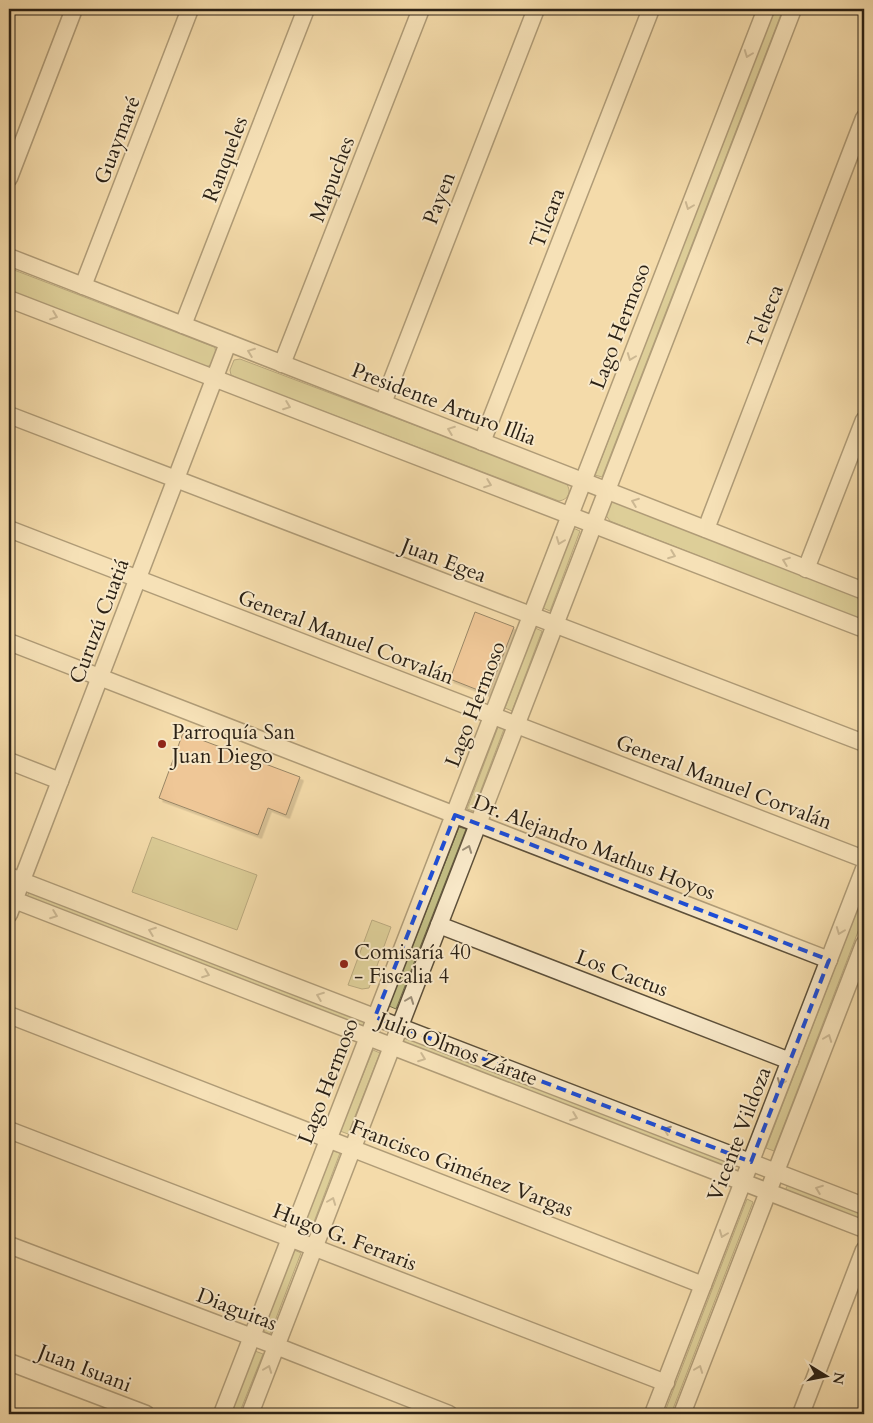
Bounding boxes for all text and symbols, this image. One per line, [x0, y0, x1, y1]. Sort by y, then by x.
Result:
one-way arrow [744, 49, 754, 58]
street label: Guaymaré [87, 92, 148, 188]
street label: Ranqueles [196, 112, 255, 206]
street label: Mapuches [303, 132, 362, 226]
street label: Payen [416, 168, 463, 229]
street label: Tilcara [523, 184, 572, 252]
one-way arrow [685, 201, 696, 210]
street label: Lago Hermoso [583, 259, 658, 393]
street label: Telteca [740, 281, 791, 352]
one-way arrow [49, 310, 58, 320]
one-way arrow [247, 347, 255, 357]
one-way arrow [626, 352, 637, 361]
street label: Presidente Arturo Illia [347, 356, 540, 453]
one-way arrow [283, 400, 291, 410]
one-way arrow [447, 426, 456, 436]
one-way arrow [483, 477, 492, 488]
one-way arrow [631, 498, 640, 508]
street label: Juan Egea [394, 530, 490, 590]
one-way arrow [556, 537, 566, 545]
one-way arrow [667, 549, 676, 559]
street label: Curuzú Cuatiá [62, 555, 137, 688]
one-way arrow [782, 557, 791, 567]
street label: General Manuel Corvalán [234, 583, 458, 692]
street label: Lago Hermoso [438, 637, 513, 771]
place label: Parroquía San Juan Diego [169, 718, 295, 771]
street label: General Manuel Corvalán [612, 728, 836, 837]
marker: Parroquía San Juan Diego [156, 738, 168, 750]
street label: Dr. Alejandro Mathus Hoyos [468, 788, 719, 907]
one-way arrow [462, 845, 473, 854]
one-way arrow [49, 909, 58, 920]
one-way arrow [836, 926, 847, 935]
one-way arrow [148, 927, 157, 937]
place label: Comisaría 40 - Fiscalia 4 [354, 938, 471, 991]
street label: Los Cactus [572, 943, 672, 1004]
marker: Comisaría 40 - Fiscalia 4 [338, 958, 350, 970]
one-way arrow [201, 968, 210, 978]
one-way arrow [316, 992, 325, 1002]
one-way arrow [404, 996, 414, 1005]
street label: Julio Olmos Zárate [371, 1005, 542, 1093]
street label: Lago Hermoso [291, 1014, 366, 1148]
one-way arrow [822, 1034, 832, 1043]
one-way arrow [418, 1052, 426, 1062]
street label: Vicente Vildoza [701, 1063, 778, 1206]
one-way arrow [777, 1077, 788, 1086]
one-way arrow [569, 1111, 578, 1121]
street label: Francisco Giménez Vargas [346, 1113, 577, 1224]
one-way arrow [663, 1126, 672, 1136]
one-way arrow [815, 1184, 824, 1195]
street label: Hugo G. Ferraris [269, 1197, 421, 1278]
one-way arrow [326, 1197, 337, 1206]
one-way arrow [719, 1229, 729, 1238]
street label: Diaguitas [192, 1281, 281, 1338]
street label: Juan Isuani [31, 1336, 136, 1400]
north arrow [800, 1350, 850, 1400]
one-way arrow [261, 1365, 272, 1374]
one-way arrow [693, 1365, 703, 1374]
text: N [828, 1371, 849, 1386]

